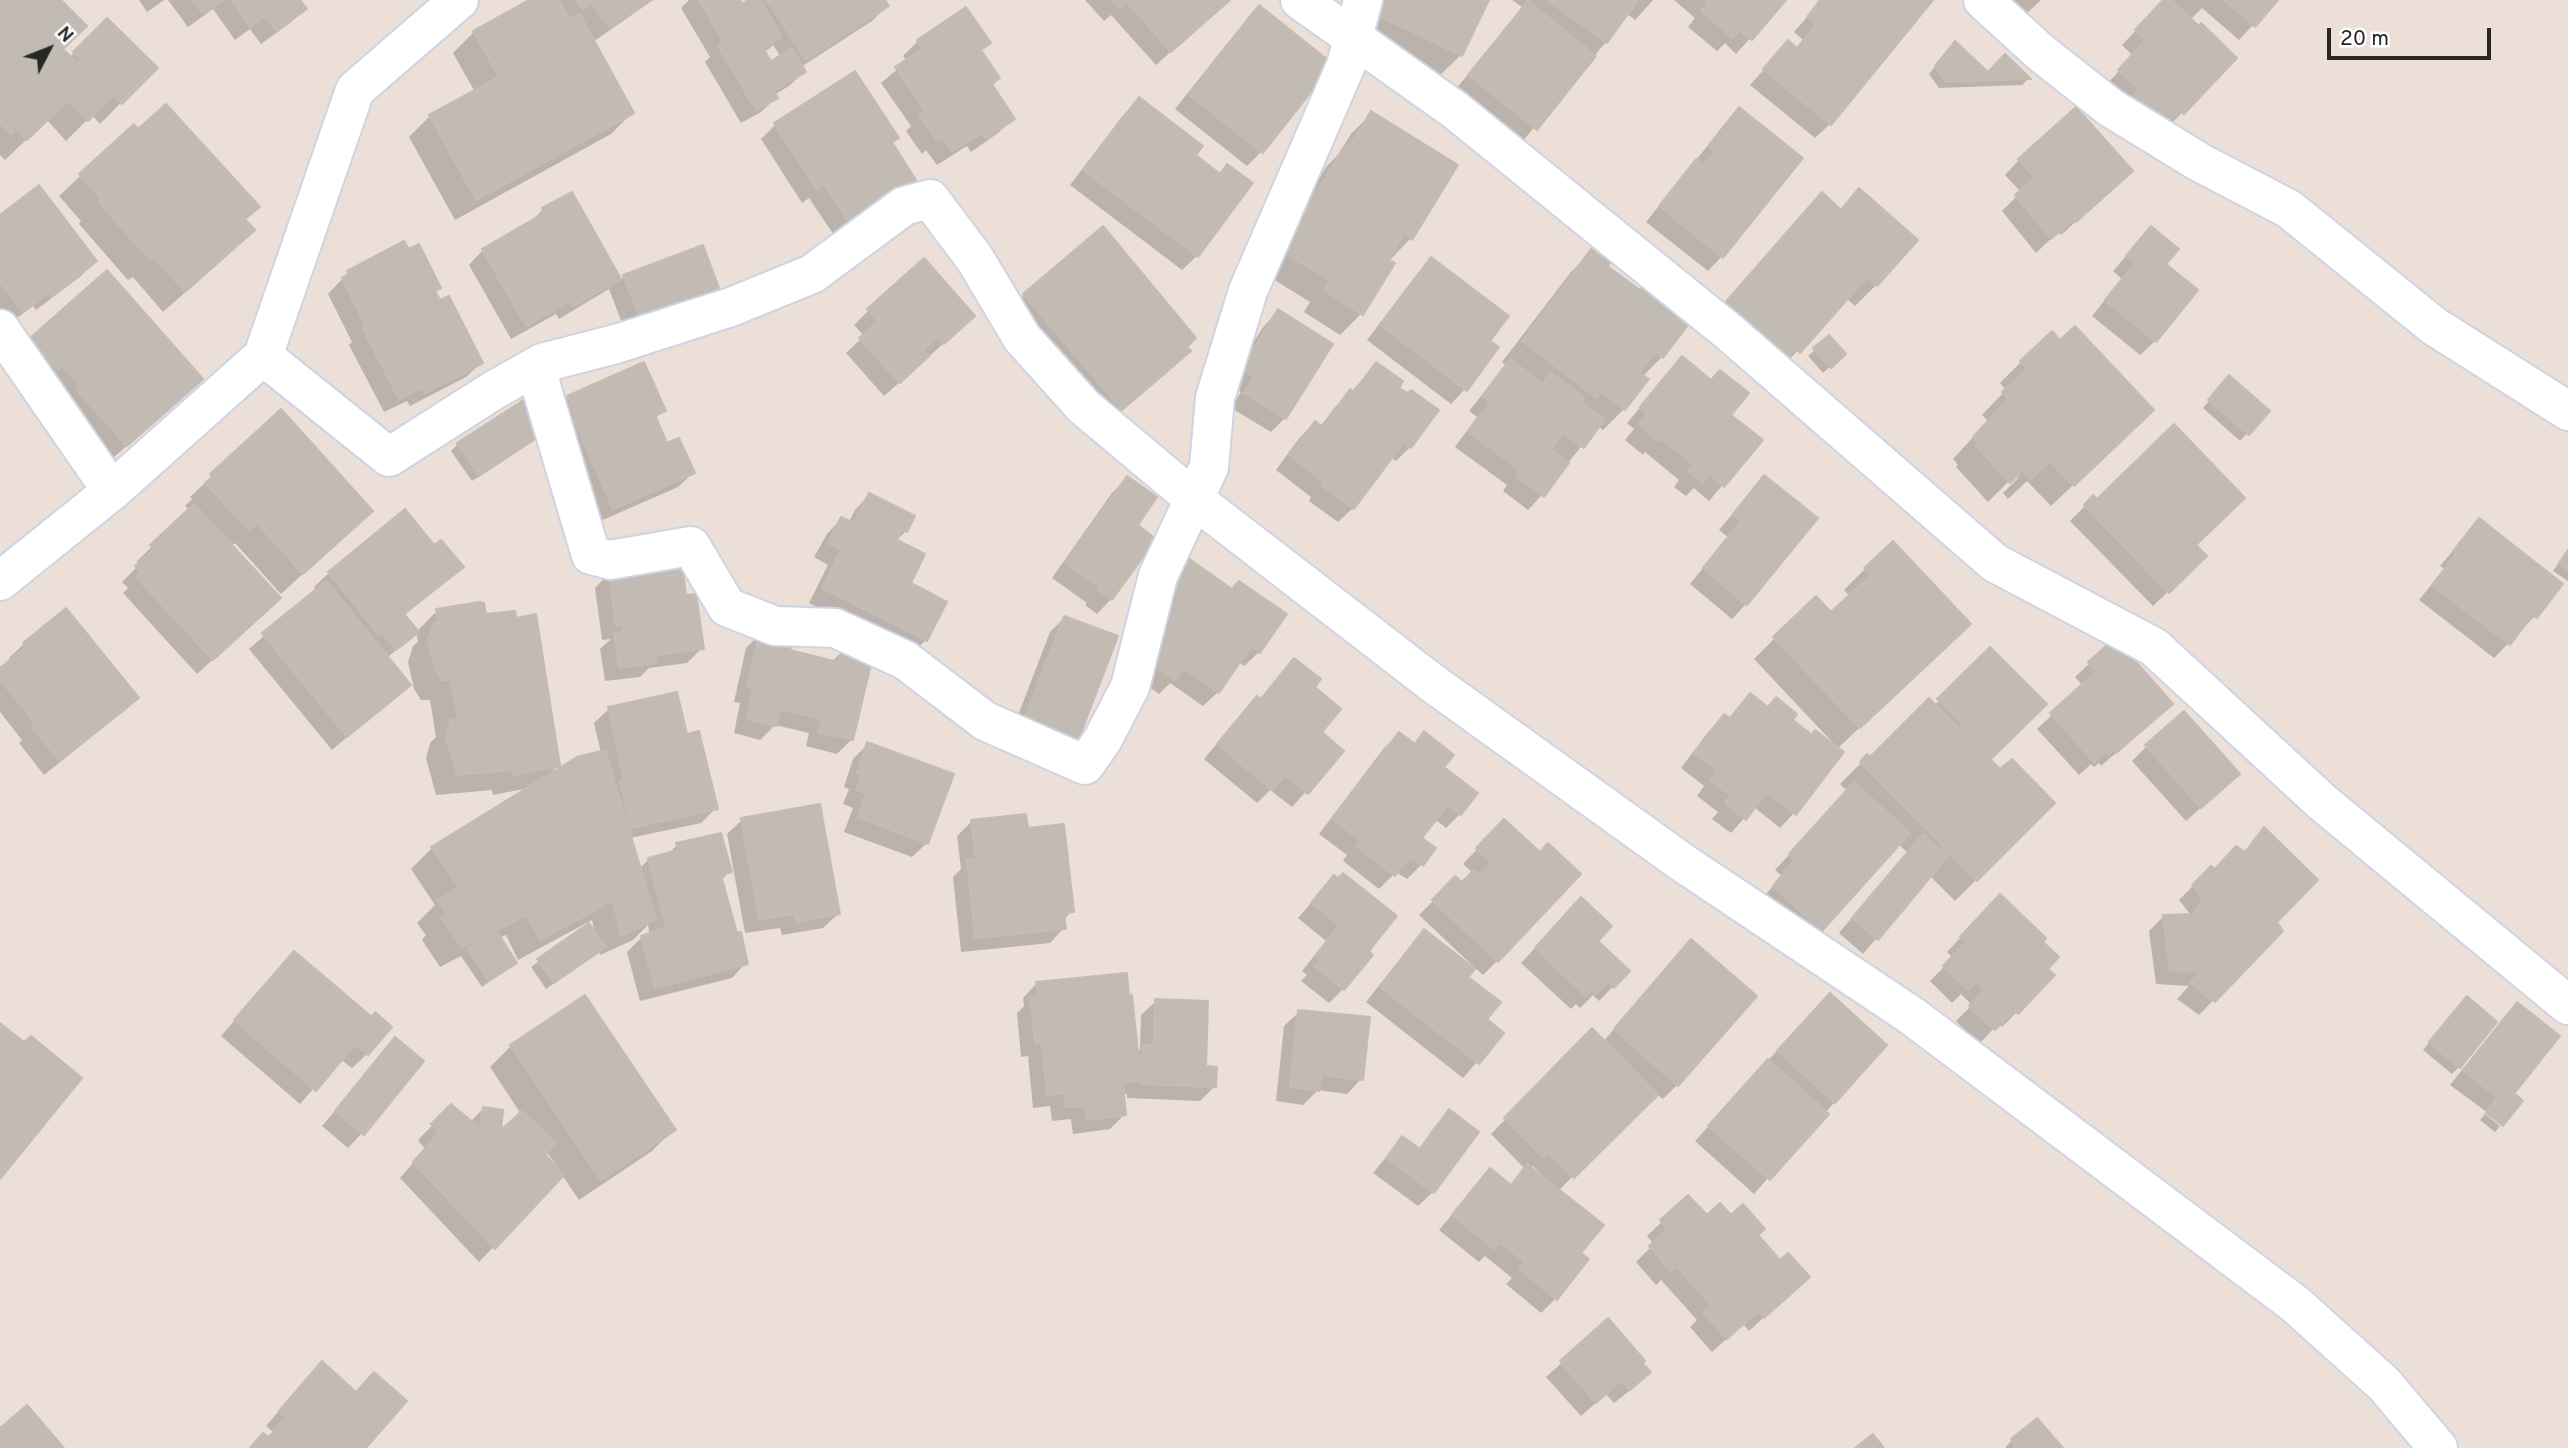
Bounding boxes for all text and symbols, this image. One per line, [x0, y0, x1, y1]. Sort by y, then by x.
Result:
north arrow [14, 14, 84, 84]
scale bar [2330, 14, 2494, 58]
text: N [51, 22, 78, 48]
text: 20 m [2340, 26, 2389, 53]

